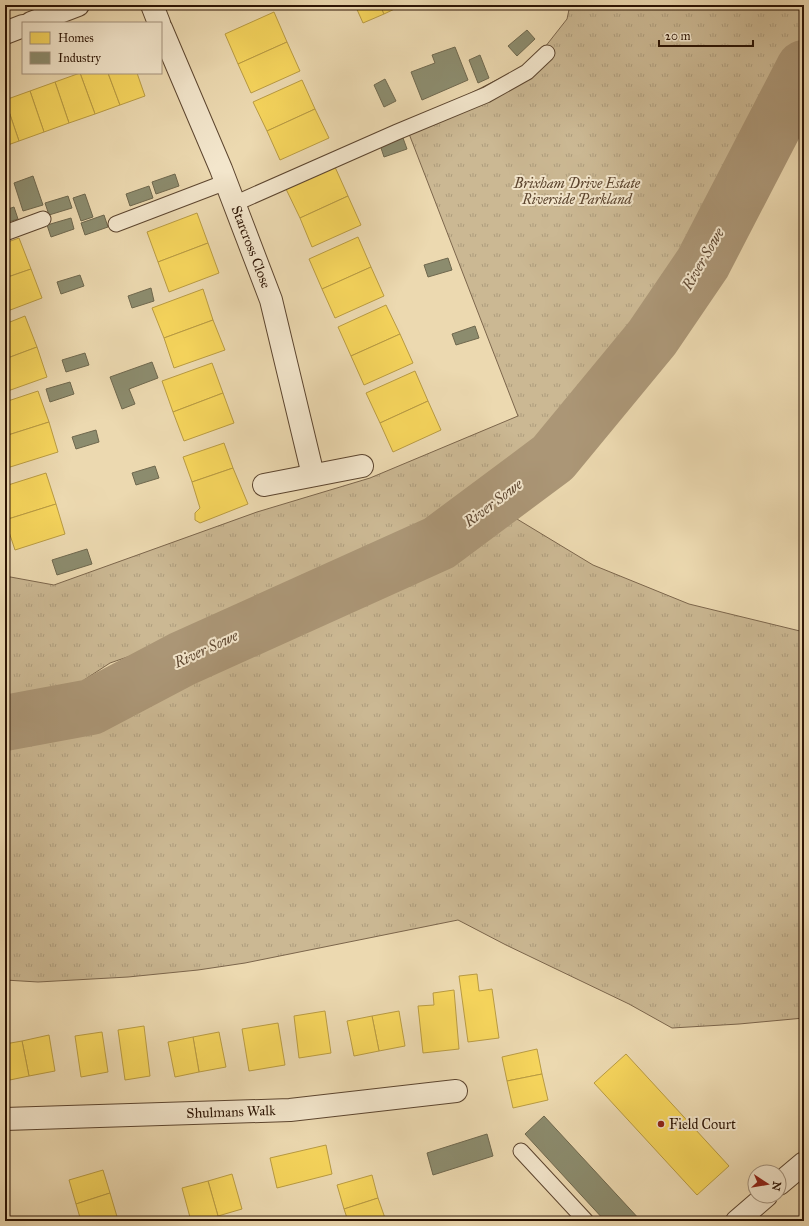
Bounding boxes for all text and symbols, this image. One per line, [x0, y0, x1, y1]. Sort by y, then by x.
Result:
legend [22, 22, 162, 74]
scale bar [659, 22, 753, 48]
text: 20 m [665, 29, 691, 43]
text: Homes [58, 31, 94, 45]
text: Industry [58, 51, 101, 65]
park label: Brixham Drive Estate Riverside Parkland [513, 175, 641, 208]
street label: Starcross Close [227, 203, 275, 291]
water label: River Sowe [678, 224, 728, 294]
water label: River Sowe [459, 475, 526, 531]
water label: River Sowe [170, 626, 241, 672]
street label: Shulmans Walk [186, 1102, 276, 1122]
place label: Field Court [669, 1116, 736, 1133]
marker: Field Court [656, 1119, 666, 1129]
north arrow [747, 1164, 787, 1204]
text: N [769, 1180, 784, 1193]

